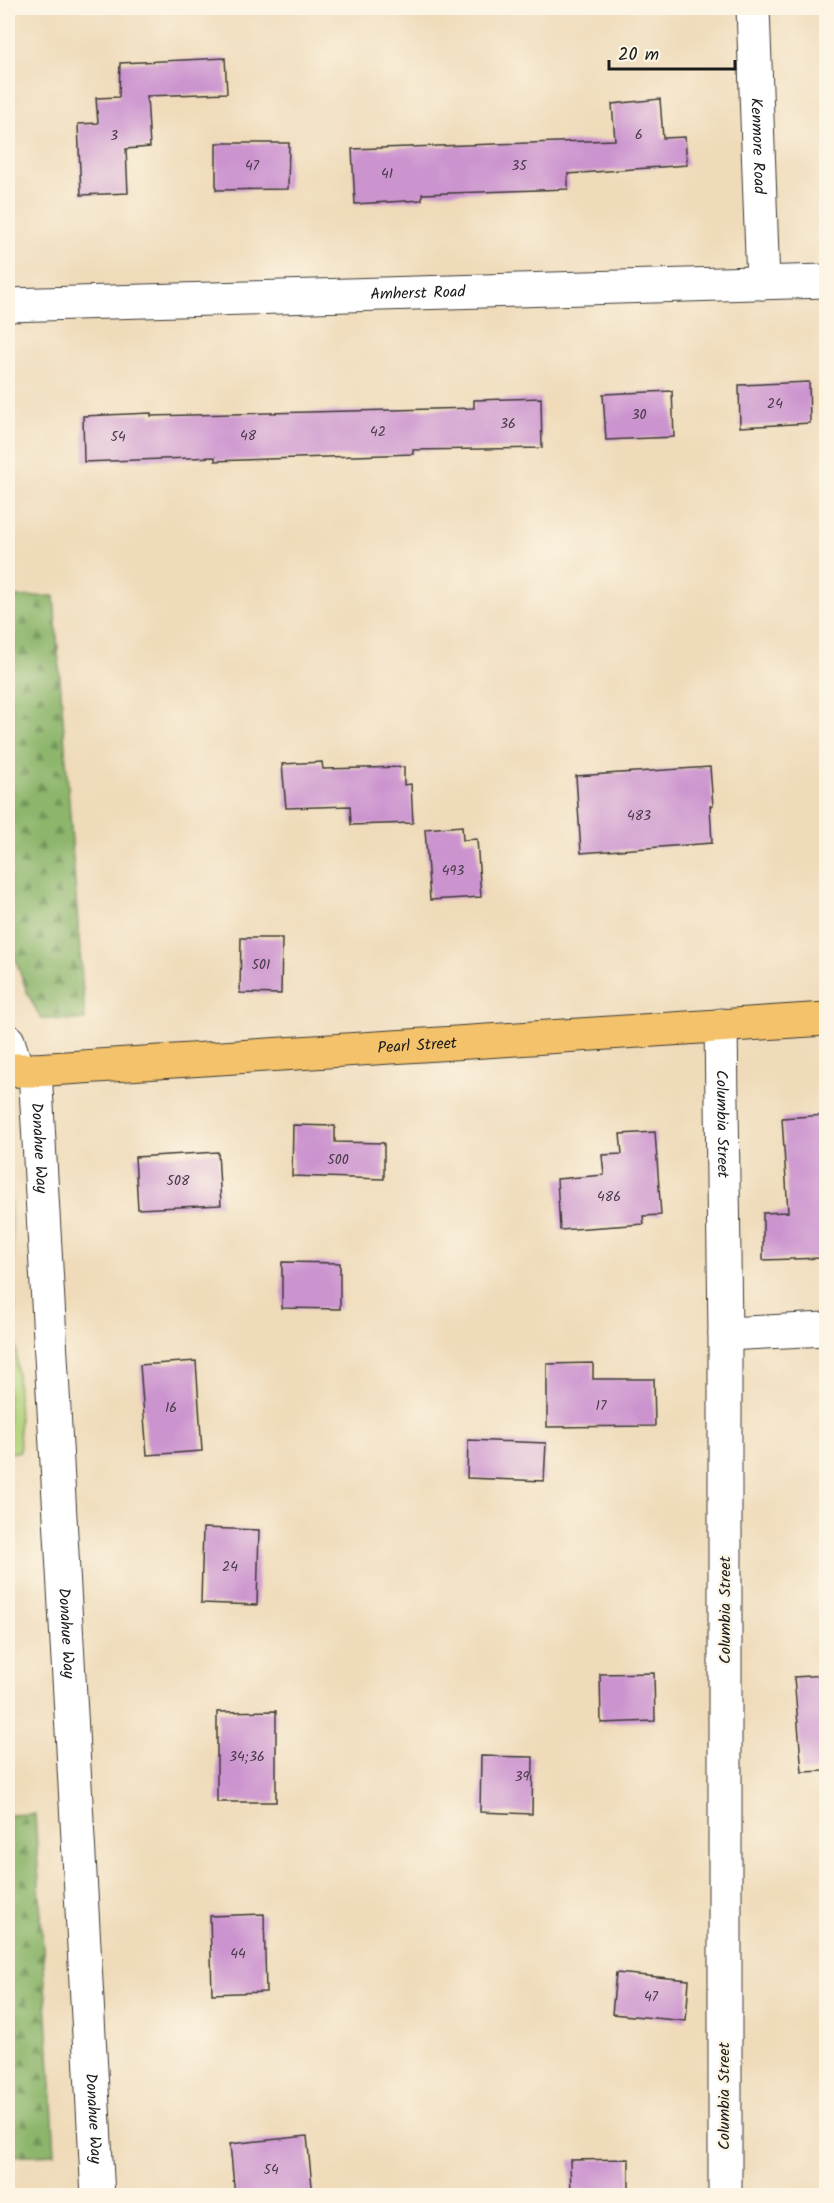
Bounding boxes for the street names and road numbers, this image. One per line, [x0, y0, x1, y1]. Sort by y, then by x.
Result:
street label: Kenmore Road [744, 97, 772, 195]
street label: Amherst Road [370, 279, 467, 307]
street label: Pearl Street [377, 1030, 459, 1060]
street label: Columbia Street [709, 1070, 735, 1179]
street label: Donahue Way [24, 1102, 54, 1195]
street label: Columbia Street [713, 1555, 738, 1664]
street label: Donahue Way [51, 1587, 82, 1680]
street label: Columbia Street [712, 2041, 737, 2150]
street label: Donahue Way [79, 2072, 109, 2165]

